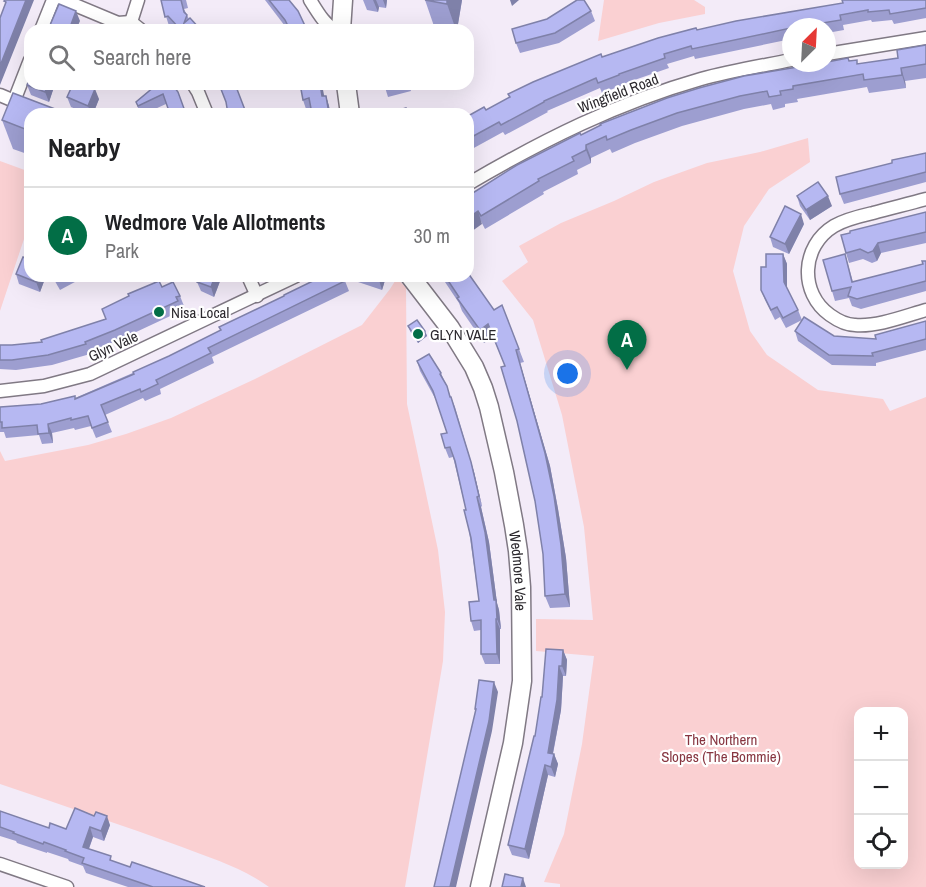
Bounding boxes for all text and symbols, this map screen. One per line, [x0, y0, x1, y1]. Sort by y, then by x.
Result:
north arrow [782, 18, 836, 72]
search box [24, 24, 474, 90]
icon: search [45, 41, 78, 74]
text: Search here [93, 42, 191, 72]
street label: Wingfield Road [575, 68, 661, 118]
text: Nearby [48, 130, 120, 165]
text: Wedmore Vale Allotments [105, 207, 326, 237]
text: A [62, 222, 73, 249]
text: 30 m [414, 222, 450, 249]
text: Park [105, 237, 139, 264]
place label: Nisa Local [171, 302, 229, 323]
marker: Nisa Local [152, 305, 166, 319]
pin: A [608, 320, 646, 370]
place label: GLYN VALE [430, 324, 497, 345]
street label: Glyn Vale [85, 325, 141, 367]
marker: GLYN VALE [411, 327, 425, 341]
your location [553, 359, 582, 388]
street label: Wedmore Vale [505, 529, 532, 611]
map controls [854, 707, 908, 869]
button: + [854, 707, 908, 761]
park label: The Northern Slopes (The Bommie) [661, 729, 781, 767]
button: − [854, 761, 908, 815]
button: locate [854, 815, 908, 869]

